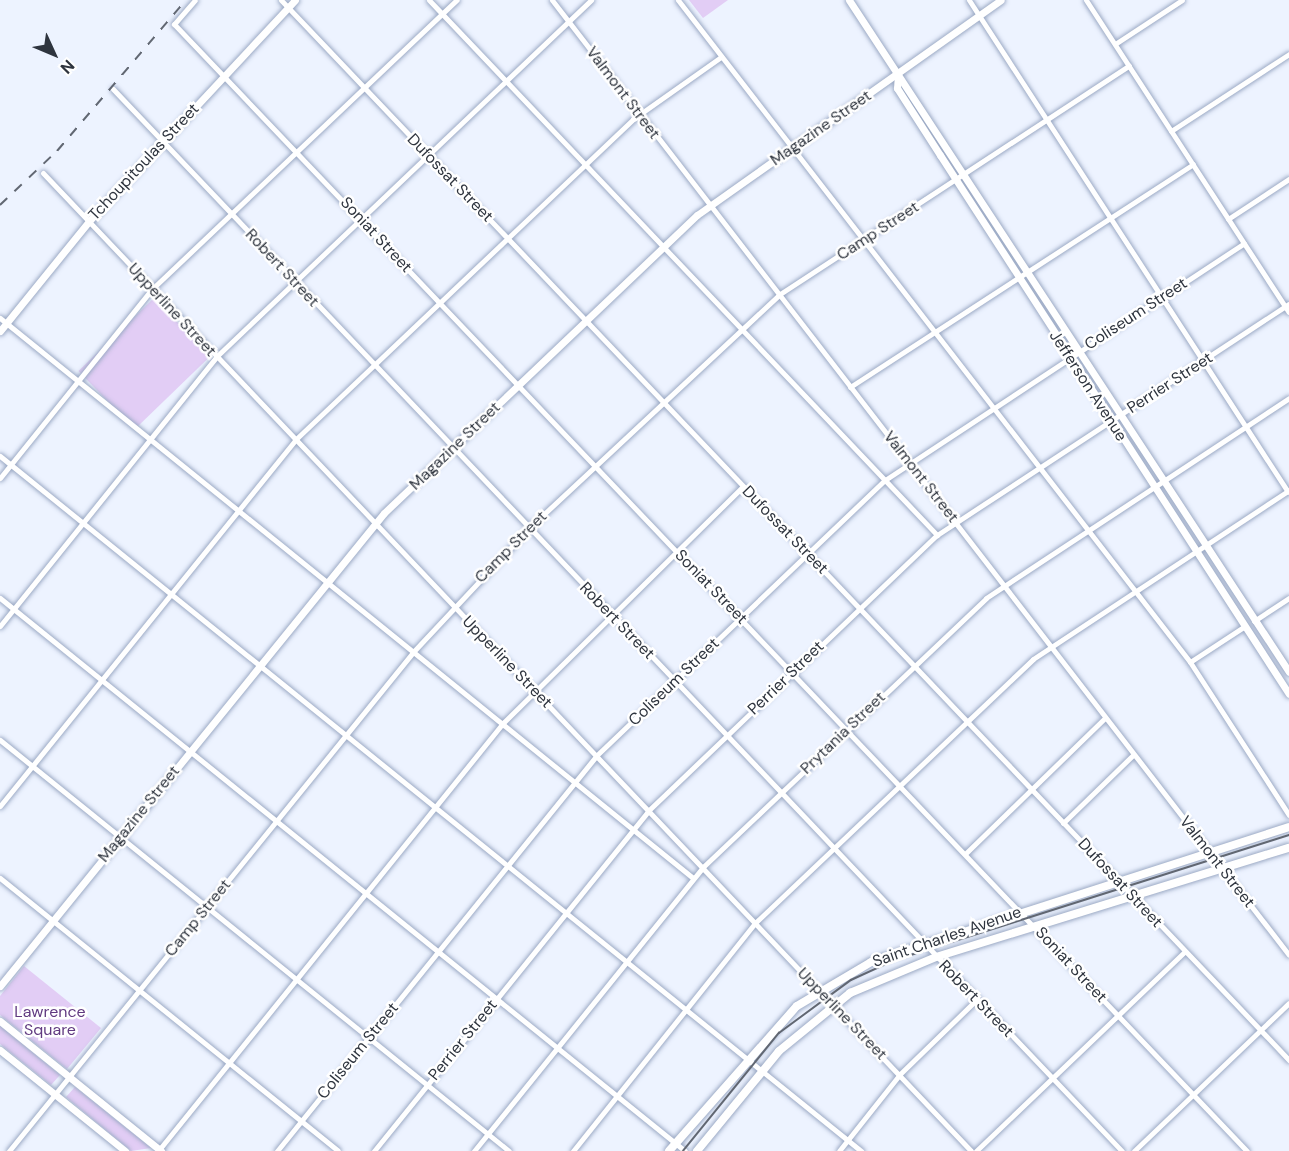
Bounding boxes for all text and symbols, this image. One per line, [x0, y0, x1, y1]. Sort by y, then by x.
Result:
north arrow [24, 24, 84, 84]
street label: Valmont Street [582, 43, 664, 143]
text: N [56, 55, 79, 78]
street label: Magazine Street [767, 86, 875, 170]
street label: Tchoupitoulas Street [85, 100, 203, 224]
street label: Dufossat Street [403, 130, 497, 226]
street label: Soniat Street [336, 193, 416, 277]
street label: Camp Street [833, 197, 923, 265]
street label: Robert Street [241, 225, 323, 311]
street label: Upperline Street [124, 259, 220, 361]
street label: Coliseum Street [1081, 274, 1191, 354]
street label: Jefferson Avenue [1045, 327, 1131, 445]
street label: Perrier Street [1124, 348, 1216, 418]
street label: Magazine Street [406, 398, 504, 494]
street label: Valmont Street [879, 427, 963, 527]
street label: Dufossat Street [738, 482, 832, 578]
street label: Camp Street [471, 507, 551, 587]
street label: Soniat Street [671, 546, 751, 628]
street label: Robert Street [576, 579, 658, 663]
street label: Upperline Street [458, 612, 556, 712]
street label: Coliseum Street [625, 634, 723, 730]
street label: Perrier Street [744, 637, 828, 719]
street label: Prytania Street [797, 688, 889, 778]
street label: Magazine Street [94, 762, 184, 866]
street label: Valmont Street [1175, 812, 1259, 912]
street label: Dufossat Street [1074, 834, 1166, 932]
street label: Camp Street [161, 875, 235, 961]
street label: Saint Charles Avenue [870, 903, 1024, 971]
street label: Soniat Street [1031, 923, 1111, 1007]
street label: Robert Street [935, 957, 1017, 1041]
street label: Upperline Street [793, 964, 891, 1064]
street label: Perrier Street [425, 996, 501, 1084]
street label: Coliseum Street [313, 999, 403, 1103]
park label: Lawrence Square [14, 1002, 86, 1040]

